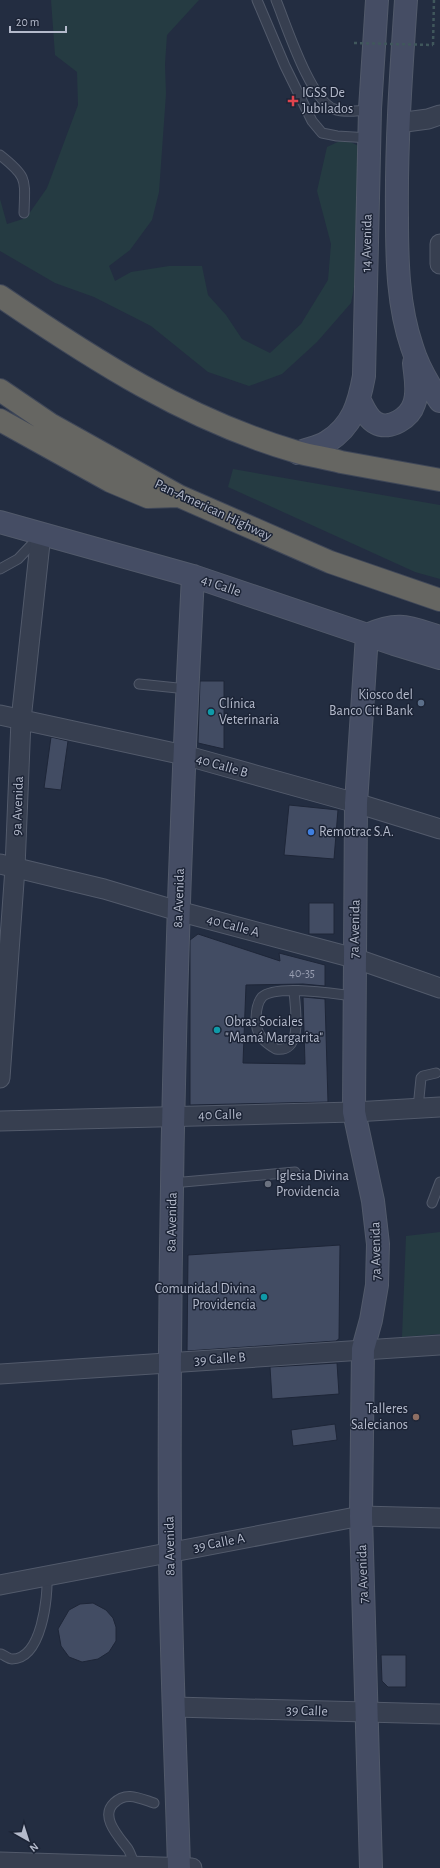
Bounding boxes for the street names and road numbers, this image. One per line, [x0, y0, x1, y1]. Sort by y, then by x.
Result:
street label: 14 Avenida [359, 213, 375, 272]
street label: Pan-American Highway [153, 477, 274, 543]
street label: 41 Calle [199, 573, 243, 599]
street label: 40 Calle B [194, 752, 250, 780]
street label: 9a Avenida [10, 775, 26, 836]
street label: 8a Avenida [171, 867, 187, 928]
street label: 7a Avenida [347, 899, 363, 959]
street label: 40 Calle A [205, 912, 261, 940]
street label: 40 Calle [198, 1108, 242, 1122]
street label: 8a Avenida [164, 1191, 180, 1252]
street label: 7a Avenida [368, 1221, 384, 1281]
street label: 39 Calle B [194, 1350, 246, 1368]
street label: 8a Avenida [162, 1515, 178, 1576]
street label: 39 Calle A [192, 1531, 246, 1555]
street label: 7a Avenida [355, 1544, 371, 1604]
street label: 39 Calle [286, 1703, 328, 1719]

